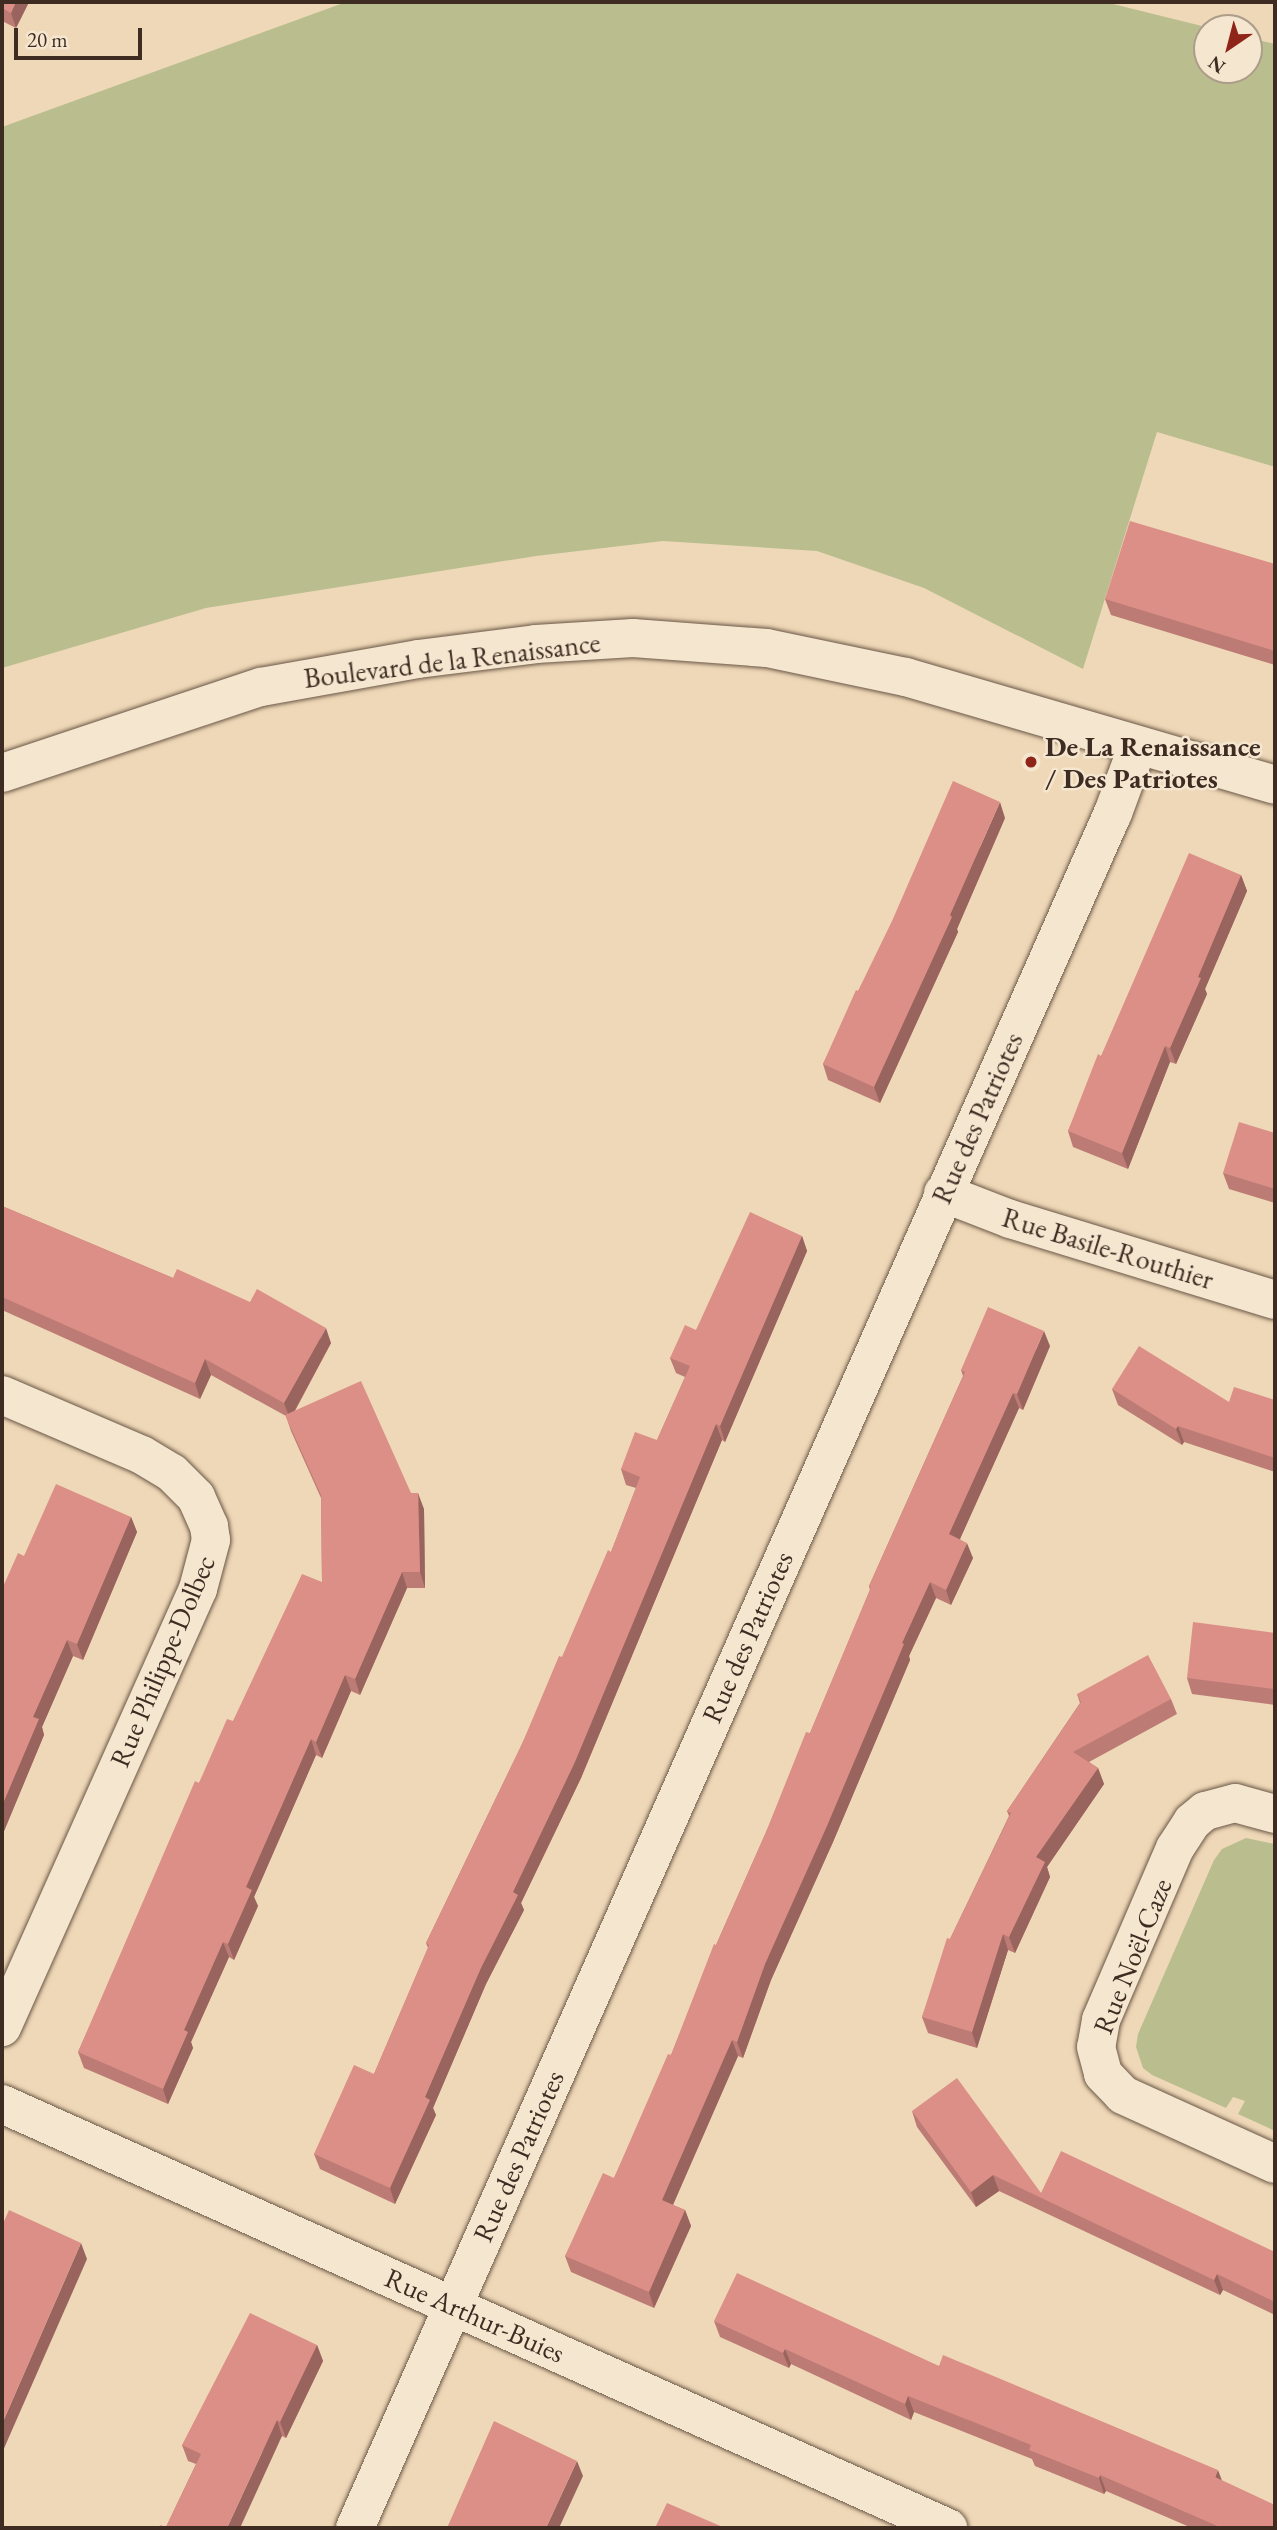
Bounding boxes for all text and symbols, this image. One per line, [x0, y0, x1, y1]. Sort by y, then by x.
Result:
scale bar [18, 14, 145, 58]
north arrow [1193, 14, 1263, 84]
text: 20 m [27, 26, 68, 53]
text: N [1203, 50, 1230, 80]
street label: Boulevard de la Renaissance [302, 625, 602, 695]
place label: De La Renaissance / Des Patriotes [1045, 729, 1261, 795]
marker: De La Renaissance / Des Patriotes [1023, 754, 1039, 770]
street label: Rue des Patriotes [924, 1027, 1030, 1209]
street label: Rue Basile-Routhier [998, 1200, 1218, 1296]
street label: Rue des Patriotes [694, 1546, 800, 1728]
street label: Rue Philippe-Dolbec [102, 1550, 222, 1772]
street label: Rue Noël-Caze [1086, 1873, 1178, 2039]
street label: Rue des Patriotes [465, 2065, 571, 2247]
street label: Rue Arthur-Buies [380, 2260, 570, 2370]

